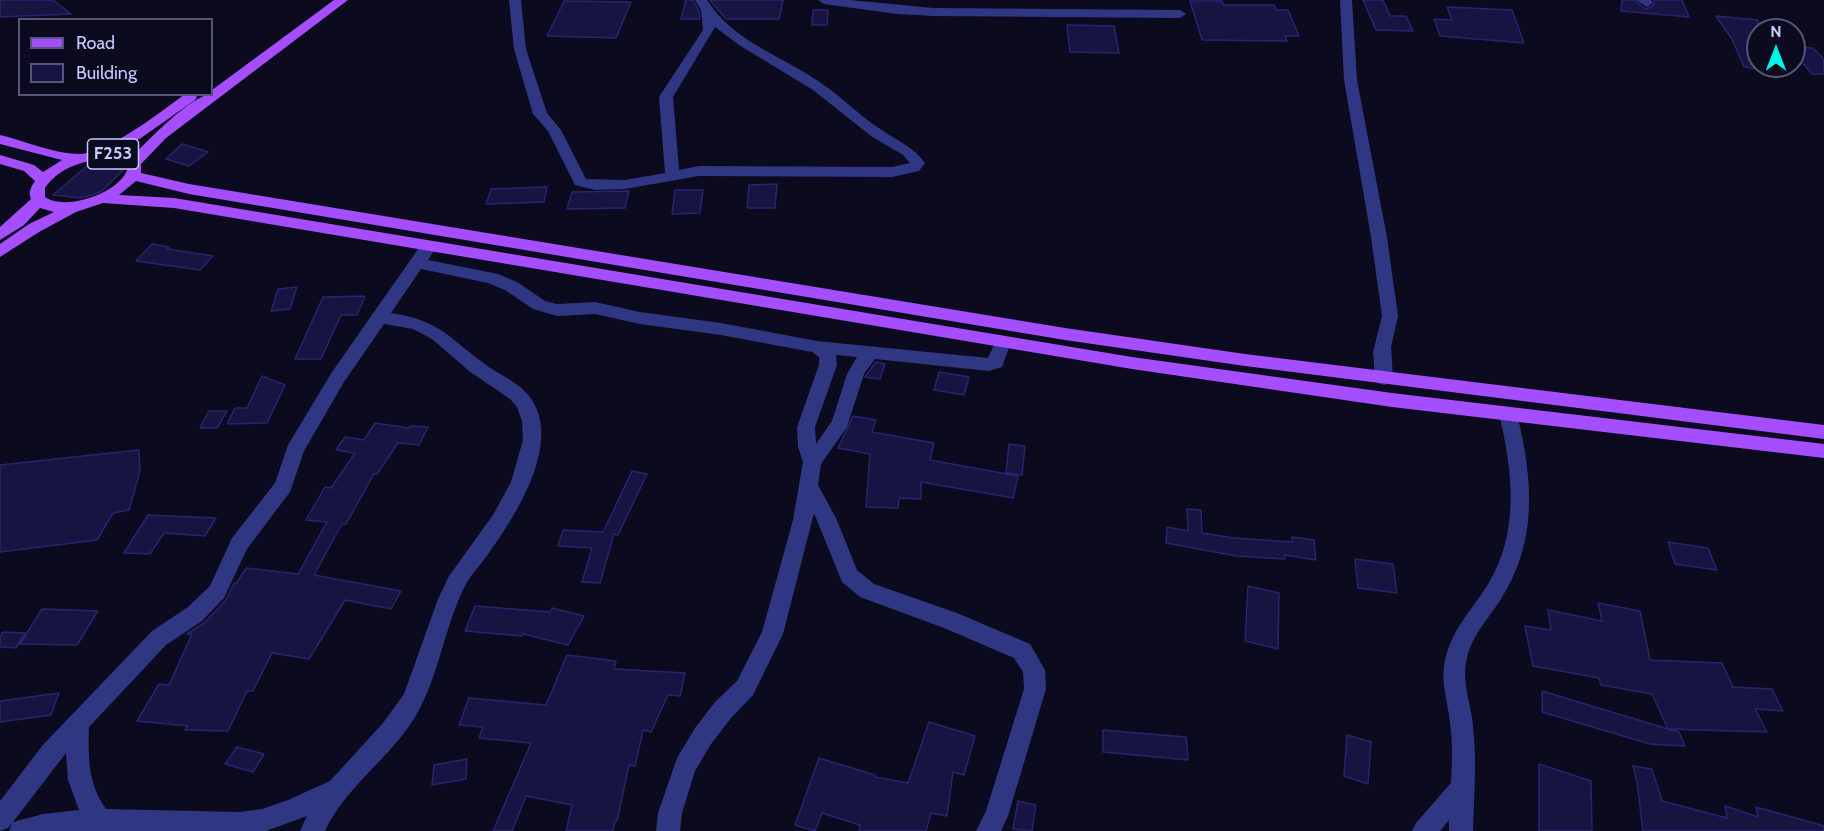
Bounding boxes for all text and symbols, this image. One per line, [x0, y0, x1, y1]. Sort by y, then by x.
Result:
legend [18, 18, 213, 96]
north arrow [1746, 18, 1806, 78]
text: N [1770, 22, 1782, 41]
text: Road [76, 32, 115, 54]
text: Building [76, 62, 137, 84]
road number: F253 [88, 139, 138, 169]

